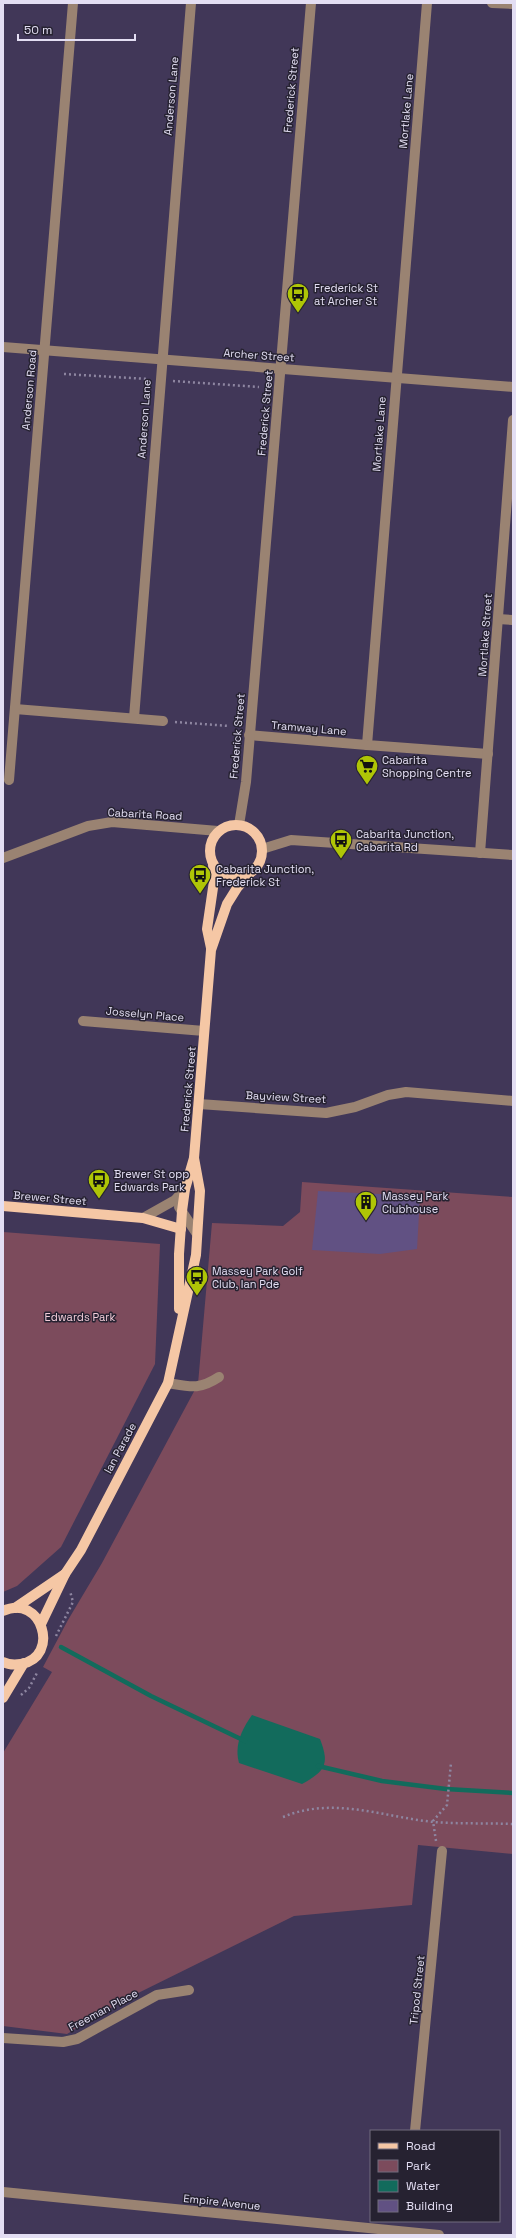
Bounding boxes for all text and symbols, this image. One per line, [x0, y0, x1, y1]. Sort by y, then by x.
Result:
scale bar [18, 16, 135, 42]
text: 50 m [24, 22, 52, 38]
street label: Frederick Street [280, 47, 302, 133]
street label: Anderson Lane [161, 56, 181, 136]
street label: Mortlake Lane [396, 73, 416, 149]
bus stop icon: Frederick St at Archer St [285, 281, 311, 314]
place label: Frederick St at Archer St [314, 281, 378, 308]
street label: Archer Street [223, 346, 295, 364]
street label: Anderson Road [19, 349, 39, 431]
street label: Frederick Street [254, 370, 276, 456]
street label: Anderson Lane [134, 379, 154, 459]
street label: Mortlake Lane [369, 396, 389, 472]
street label: Mortlake Street [475, 593, 495, 677]
street label: Frederick Street [226, 693, 248, 779]
street label: Tramway Lane [271, 718, 347, 738]
supermarket icon: Cabarita Shopping Centre [354, 753, 380, 786]
place label: Cabarita Shopping Centre [382, 753, 471, 780]
street label: Cabarita Road [107, 805, 183, 823]
bus stop icon: Cabarita Junction, Cabarita Rd [328, 827, 354, 860]
place label: Cabarita Junction, Cabarita Rd [356, 827, 454, 854]
bus stop icon: Cabarita Junction, Frederick St [187, 862, 213, 895]
place label: Cabarita Junction, Frederick St [216, 862, 314, 889]
street label: Josselyn Place [105, 1004, 185, 1024]
street label: Frederick Street [177, 1046, 199, 1132]
street label: Bayview Street [245, 1088, 327, 1106]
bus stop icon: Brewer St opp Edwards Park [86, 1167, 112, 1200]
place label: Brewer St opp Edwards Park [114, 1167, 189, 1194]
street label: Brewer Street [13, 1188, 87, 1208]
building icon: Massey Park Clubhouse [353, 1189, 379, 1222]
place label: Massey Park Clubhouse [382, 1189, 448, 1216]
bus stop icon: Massey Park Golf Club, Ian Pde [184, 1264, 210, 1297]
place label: Massey Park Golf Club, Ian Pde [212, 1264, 303, 1291]
park label: Edwards Park [45, 1310, 116, 1324]
street label: Ian Parade [101, 1420, 139, 1476]
street label: Tripod Street [406, 1955, 428, 2025]
street label: Freeman Place [66, 1986, 140, 2034]
legend [370, 2130, 500, 2222]
text: Road [406, 2138, 435, 2154]
text: Park [406, 2158, 431, 2174]
text: Water [406, 2178, 440, 2194]
street label: Empire Avenue [183, 2191, 261, 2213]
text: Building [406, 2198, 453, 2214]

